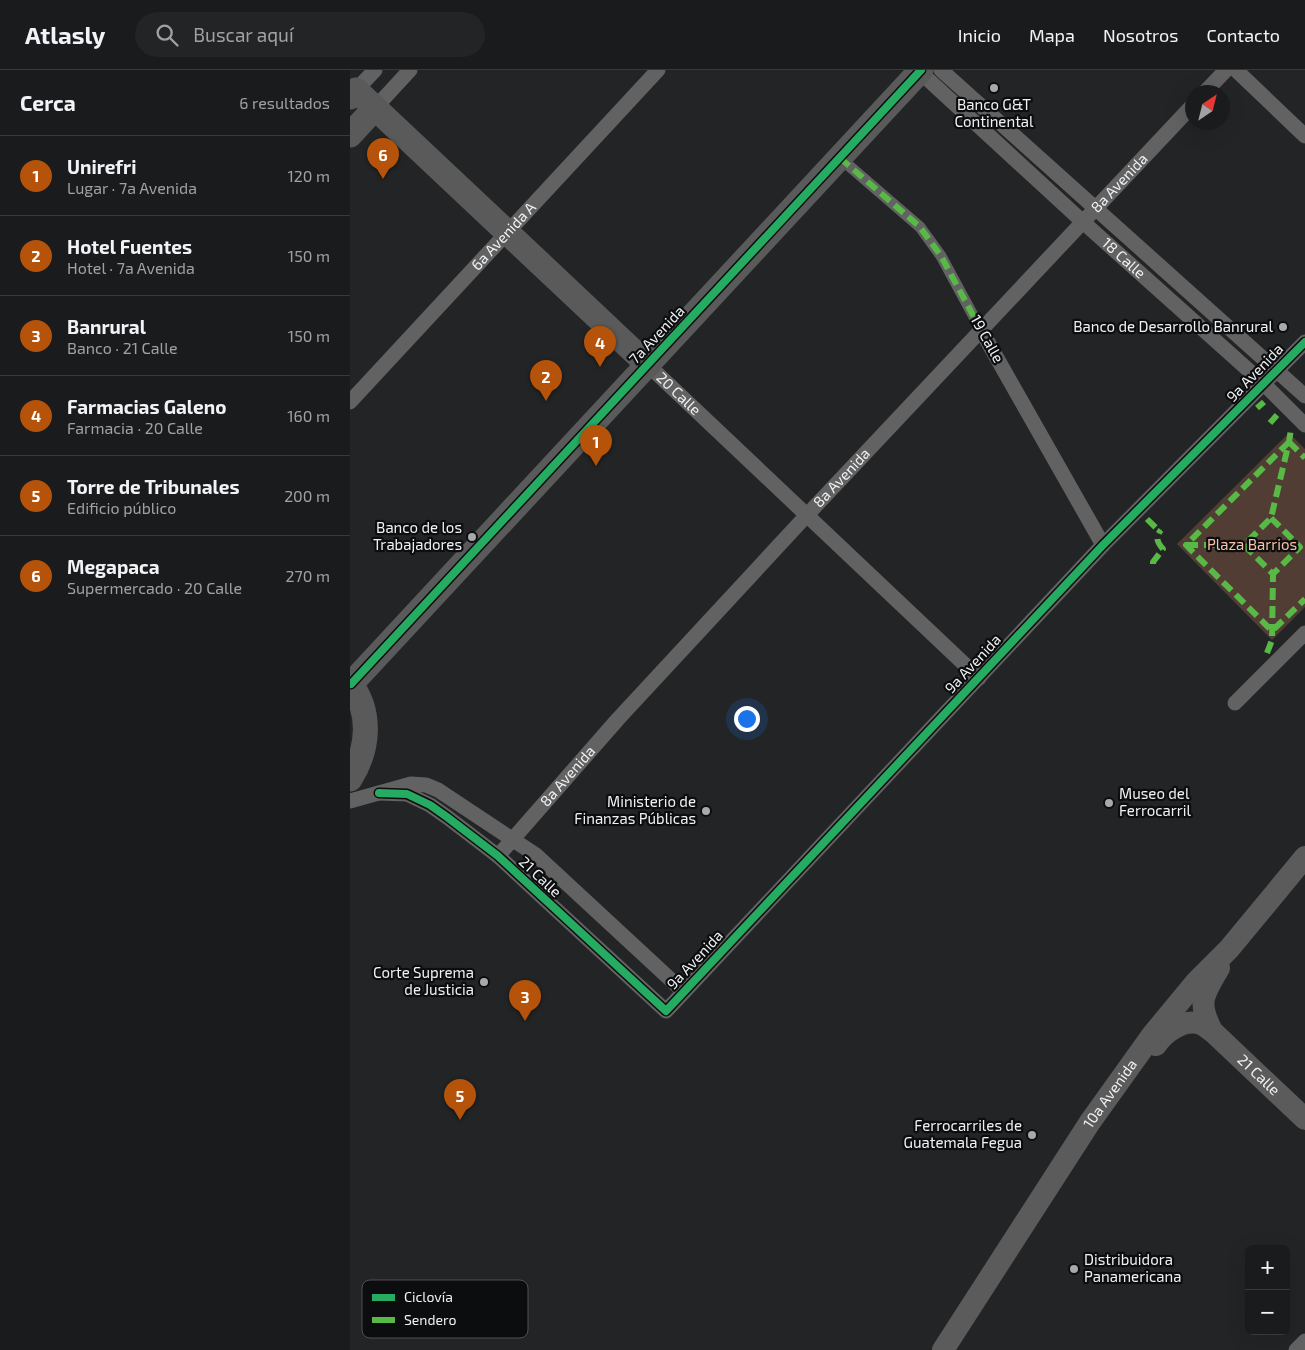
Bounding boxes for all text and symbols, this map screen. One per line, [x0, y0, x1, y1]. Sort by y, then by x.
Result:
search box [135, 12, 485, 57]
text: Atlasly [25, 20, 105, 49]
icon: search [153, 21, 181, 49]
text: Buscar aquí [193, 23, 294, 46]
text: Inicio [958, 24, 1001, 46]
text: Mapa [1029, 24, 1075, 46]
text: Nosotros [1103, 24, 1178, 46]
text: Contacto [1206, 24, 1280, 46]
marker: Banco G&T Continental [988, 82, 1000, 94]
north arrow [1185, 85, 1230, 130]
text: Cerca [20, 90, 76, 115]
text: 6 resultados [239, 93, 330, 112]
place label: Banco G&T Continental [954, 95, 1034, 130]
pin: 6 [367, 138, 399, 179]
street label: 8a Avenida [1087, 149, 1151, 216]
text: Unirefri [67, 155, 136, 178]
text: 1 [33, 166, 39, 185]
text: 120 m [287, 166, 330, 185]
text: Lugar · 7a Avenida [67, 178, 197, 197]
street label: 6a Avenida A [467, 197, 539, 273]
street label: 18 Calle [1099, 233, 1150, 282]
text: Hotel Fuentes [67, 235, 192, 258]
text: 2 [31, 246, 41, 265]
text: 150 m [288, 246, 330, 265]
text: Hotel · 7a Avenida [67, 258, 195, 277]
street label: 7a Avenida [625, 301, 688, 367]
street label: 19 Calle [967, 312, 1008, 365]
text: Banrural [67, 315, 146, 338]
place label: Banco de Desarrollo Banrural [1073, 317, 1274, 335]
marker: Banco de Desarrollo Banrural [1277, 321, 1289, 333]
text: 3 [31, 326, 41, 345]
text: 150 m [288, 326, 330, 345]
pin: 4 [584, 326, 616, 367]
text: Banco · 21 Calle [67, 338, 178, 357]
street label: 9a Avenida [1222, 339, 1286, 405]
pin: 2 [530, 360, 562, 401]
street label: 20 Calle [653, 368, 705, 418]
text: Farmacias Galeno [67, 395, 226, 418]
text: 4 [31, 406, 41, 425]
text: 160 m [287, 406, 330, 425]
text: Farmacia · 20 Calle [67, 418, 203, 437]
pin: 1 [580, 425, 612, 466]
street label: 8a Avenida [809, 444, 873, 511]
text: Torre de Tribunales [67, 475, 240, 498]
text: 5 [32, 486, 40, 505]
text: 200 m [284, 486, 330, 505]
text: Edificio público [67, 498, 176, 517]
place label: Banco de los Trabajadores [373, 518, 462, 554]
marker: Banco de los Trabajadores [466, 531, 478, 543]
park label: Plaza Barrios [1207, 535, 1297, 553]
text: Megapaca [67, 555, 160, 578]
text: 6 [31, 566, 41, 585]
text: 270 m [286, 566, 330, 585]
text: Supermercado · 20 Calle [67, 578, 242, 597]
street label: 9a Avenida [940, 630, 1004, 697]
your location [734, 706, 760, 732]
street label: 8a Avenida [536, 742, 598, 810]
place label: Museo del Ferrocarril [1119, 784, 1192, 819]
place label: Ministerio de Finanzas Públicas [574, 792, 696, 827]
marker: Museo del Ferrocarril [1103, 797, 1115, 809]
marker: Ministerio de Finanzas Públicas [700, 805, 712, 817]
street label: 21 Calle [516, 852, 566, 900]
street label: 9a Avenida [662, 926, 726, 993]
place label: Corte Suprema de Justicia [373, 963, 474, 998]
marker: Corte Suprema de Justicia [478, 976, 490, 988]
pin: 3 [509, 980, 541, 1021]
street label: 21 Calle [1234, 1050, 1284, 1099]
street label: 10a Avenida [1079, 1055, 1140, 1131]
pin: 5 [444, 1079, 476, 1120]
place label: Ferrocarriles de Guatemala Fegua [904, 1116, 1022, 1151]
marker: Ferrocarriles de Guatemala Fegua [1026, 1129, 1038, 1141]
map controls [1245, 1245, 1290, 1335]
button: + [1245, 1245, 1290, 1290]
place label: Distribuidora Panamericana [1084, 1250, 1181, 1285]
marker: Distribuidora Panamericana [1068, 1263, 1080, 1275]
legend [362, 1280, 528, 1338]
text: Ciclovía [404, 1288, 453, 1305]
button: − [1245, 1290, 1290, 1335]
text: Sendero [404, 1311, 456, 1328]

